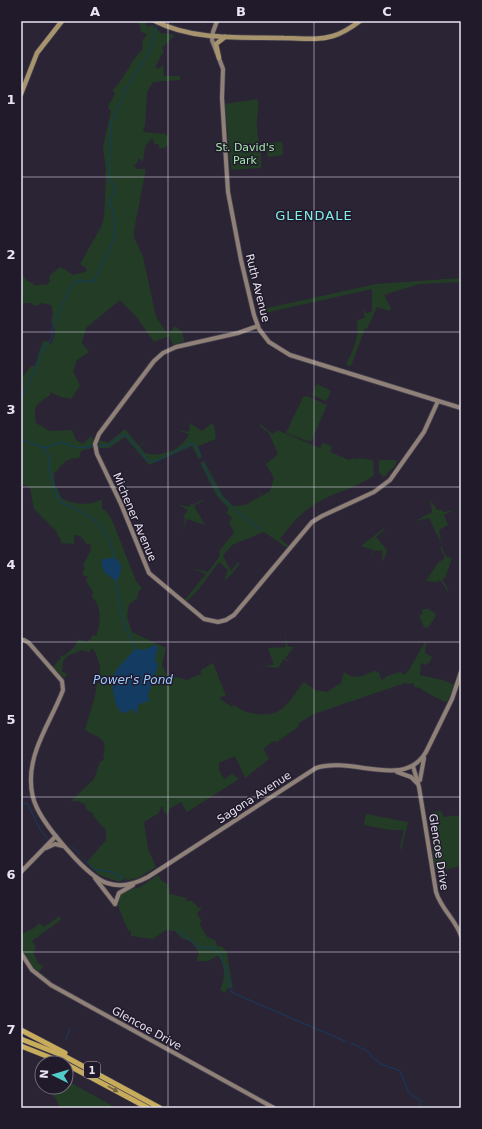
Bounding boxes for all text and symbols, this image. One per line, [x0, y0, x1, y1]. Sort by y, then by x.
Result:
text: A [90, 4, 100, 19]
text: B [236, 4, 246, 19]
text: C [382, 4, 392, 19]
text: 1 [6, 92, 16, 107]
park label: St. David's Park [216, 141, 275, 167]
district label: GLENDALE [275, 208, 353, 223]
text: 2 [6, 247, 16, 262]
street label: Ruth Avenue [243, 253, 272, 324]
text: 3 [6, 402, 16, 417]
street label: Michener Avenue [110, 471, 159, 564]
text: 4 [6, 557, 16, 572]
water label: Power's Pond [93, 673, 173, 687]
text: 5 [6, 712, 16, 727]
street label: Sagona Avenue [215, 769, 294, 826]
street label: Glencoe Drive [426, 813, 451, 892]
text: 6 [6, 867, 16, 882]
street label: Glencoe Drive [110, 1004, 184, 1053]
text: 7 [6, 1022, 16, 1037]
north arrow [34, 1055, 74, 1095]
road number: 1 [84, 1062, 100, 1078]
text: N [38, 1069, 51, 1079]
one-way arrow [107, 1086, 118, 1092]

